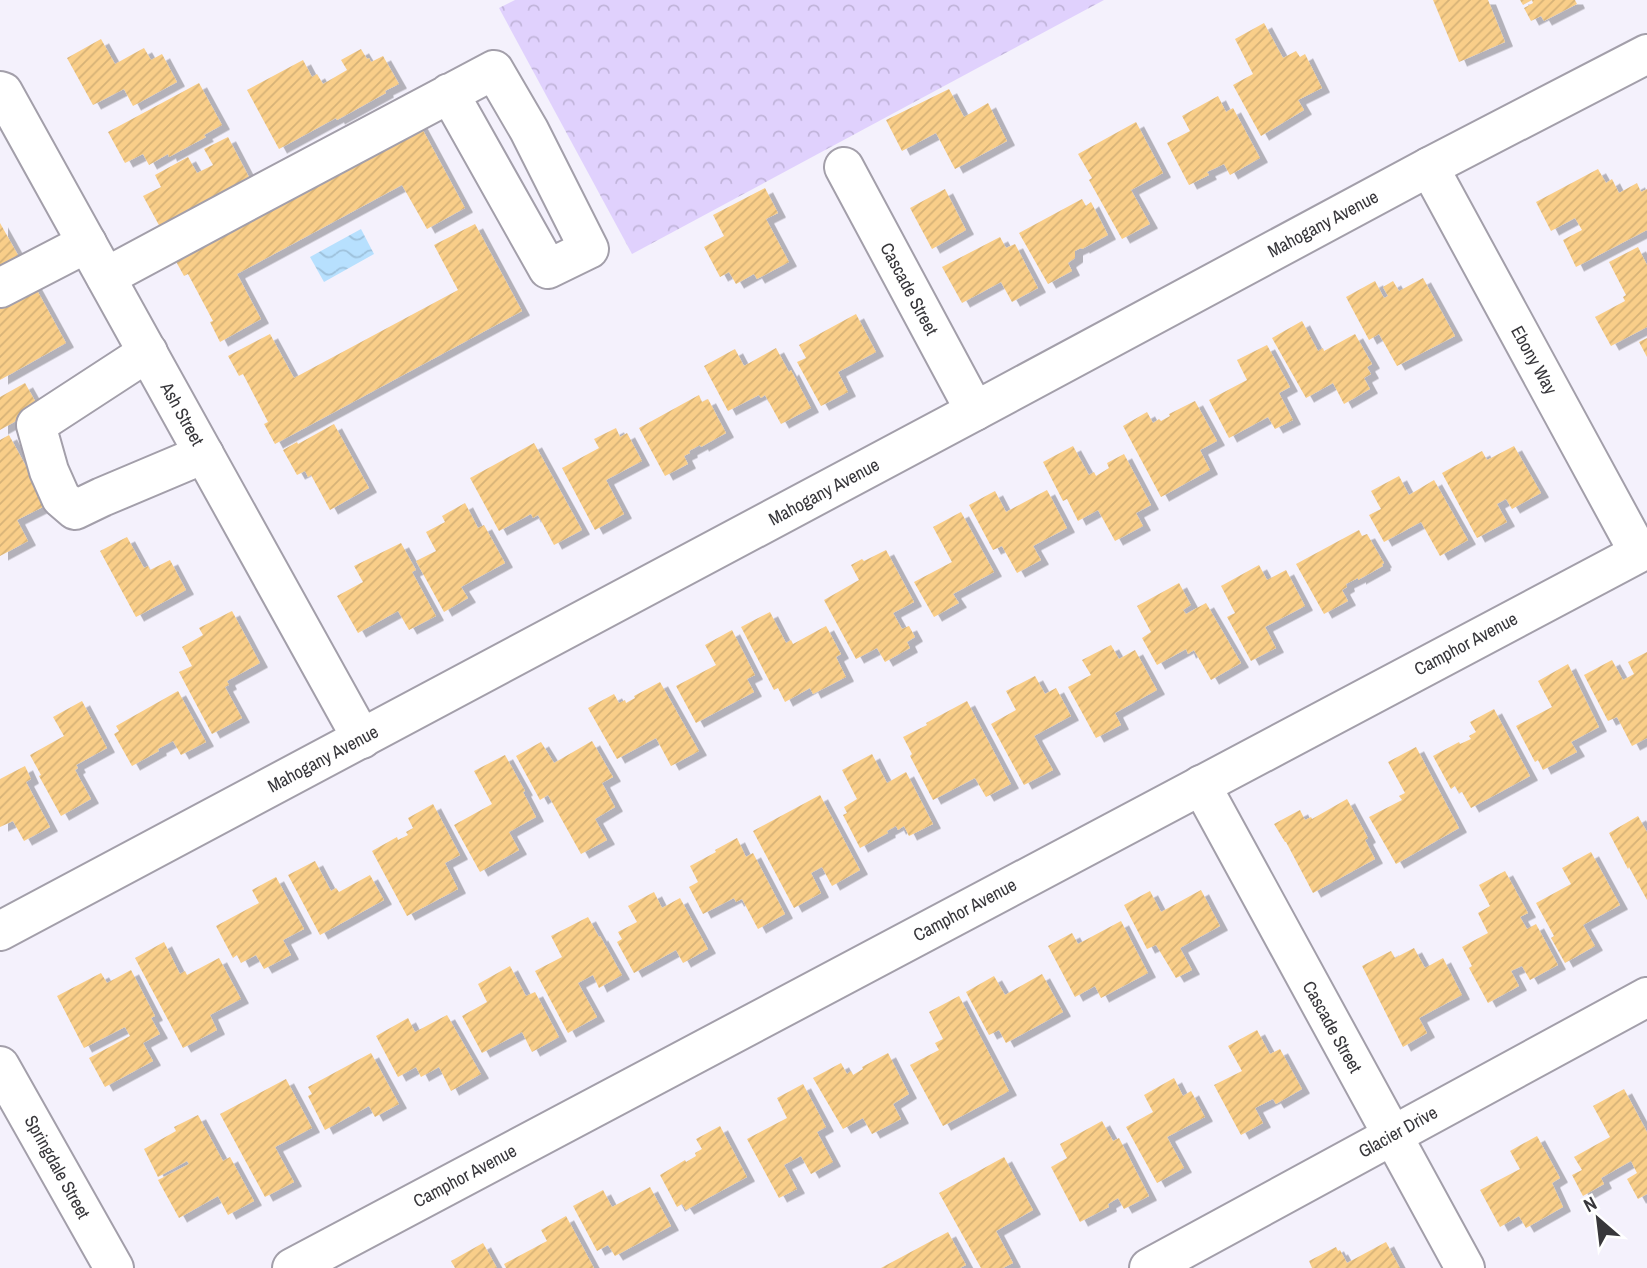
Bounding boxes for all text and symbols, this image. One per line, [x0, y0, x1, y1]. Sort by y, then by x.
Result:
street label: Mahogany Avenue [1263, 184, 1383, 263]
street label: Cascade Street [875, 238, 944, 340]
street label: Ebony Way [1505, 321, 1564, 399]
street label: Ash Street [154, 377, 210, 450]
street label: Mahogany Avenue [764, 452, 884, 531]
street label: Camphor Avenue [1410, 606, 1522, 681]
street label: Mahogany Avenue [263, 719, 383, 798]
street label: Camphor Avenue [909, 872, 1021, 947]
street label: Cascade Street [1297, 976, 1368, 1077]
street label: Glacier Drive [1354, 1100, 1442, 1164]
street label: Springdale Street [19, 1110, 96, 1223]
street label: Camphor Avenue [409, 1138, 521, 1213]
north arrow [1563, 1184, 1633, 1254]
text: N [1579, 1190, 1601, 1218]

